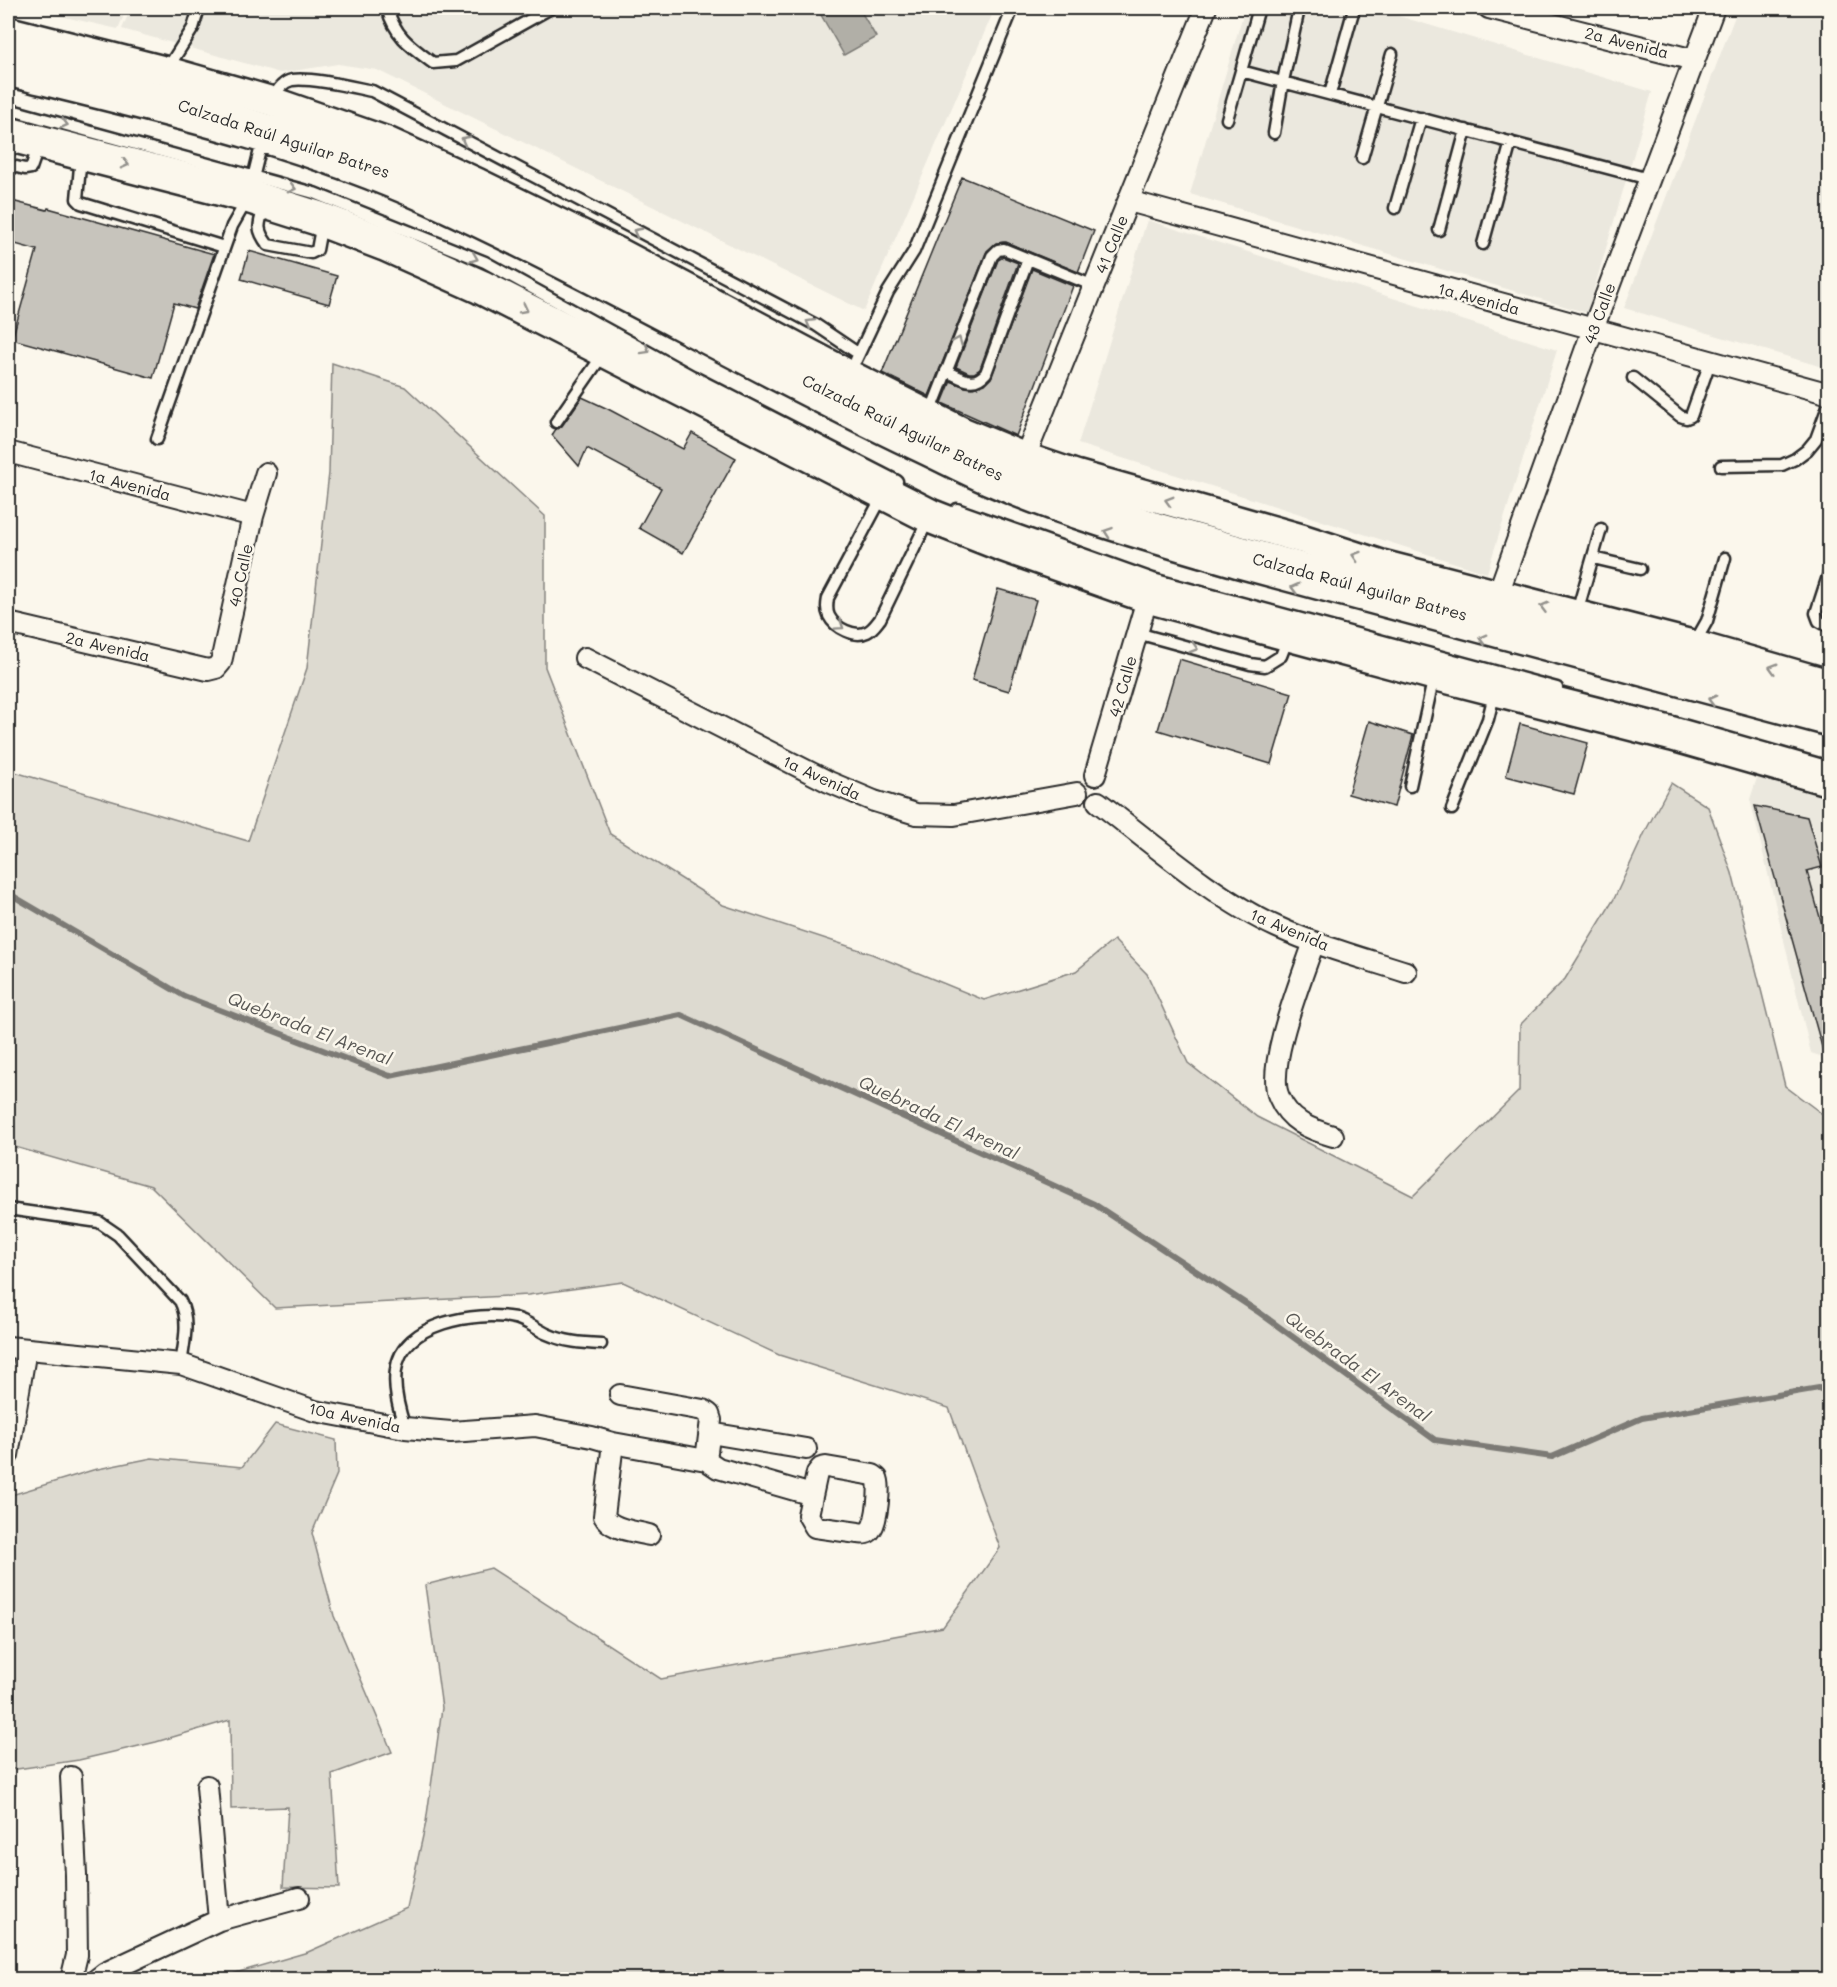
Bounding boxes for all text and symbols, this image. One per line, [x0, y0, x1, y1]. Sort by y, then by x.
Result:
street label: 2a Avenida [1583, 21, 1671, 63]
street label: Calzada Raúl Aguilar Batres [175, 94, 393, 182]
one-way arrow [59, 117, 69, 130]
one-way arrow [461, 136, 471, 147]
one-way arrow [120, 156, 130, 169]
one-way arrow [287, 180, 297, 193]
street label: 41 Calle [1090, 212, 1132, 276]
one-way arrow [633, 227, 644, 239]
one-way arrow [468, 251, 479, 263]
street label: 1a Avenida [1436, 277, 1522, 319]
street label: 43 Calle [1578, 280, 1620, 346]
one-way arrow [518, 301, 529, 313]
one-way arrow [806, 319, 816, 330]
one-way arrow [951, 336, 963, 347]
one-way arrow [640, 343, 650, 354]
street label: Calzada Raúl Aguilar Batres [799, 369, 1007, 485]
street label: 1a Avenida [87, 463, 173, 505]
one-way arrow [1164, 496, 1175, 508]
one-way arrow [1103, 527, 1114, 540]
street label: 40 Calle [223, 542, 257, 608]
street label: Calzada Raúl Aguilar Batres [1250, 547, 1470, 625]
one-way arrow [1351, 551, 1362, 563]
one-way arrow [1290, 583, 1301, 595]
one-way arrow [1539, 602, 1550, 614]
one-way arrow [834, 619, 845, 630]
street label: 2a Avenida [64, 626, 152, 666]
one-way arrow [1478, 634, 1489, 646]
one-way arrow [1188, 641, 1199, 653]
street label: 42 Calle [1103, 653, 1141, 719]
one-way arrow [1768, 662, 1778, 675]
one-way arrow [1707, 694, 1717, 707]
street label: 1a Avenida [780, 750, 865, 804]
street label: 1a Avenida [1247, 903, 1333, 955]
water label: Quebrada El Arenal [224, 986, 396, 1071]
water label: Quebrada El Arenal [855, 1069, 1023, 1165]
water label: Quebrada El Arenal [1281, 1305, 1436, 1427]
street label: 10a Avenida [307, 1397, 403, 1437]

